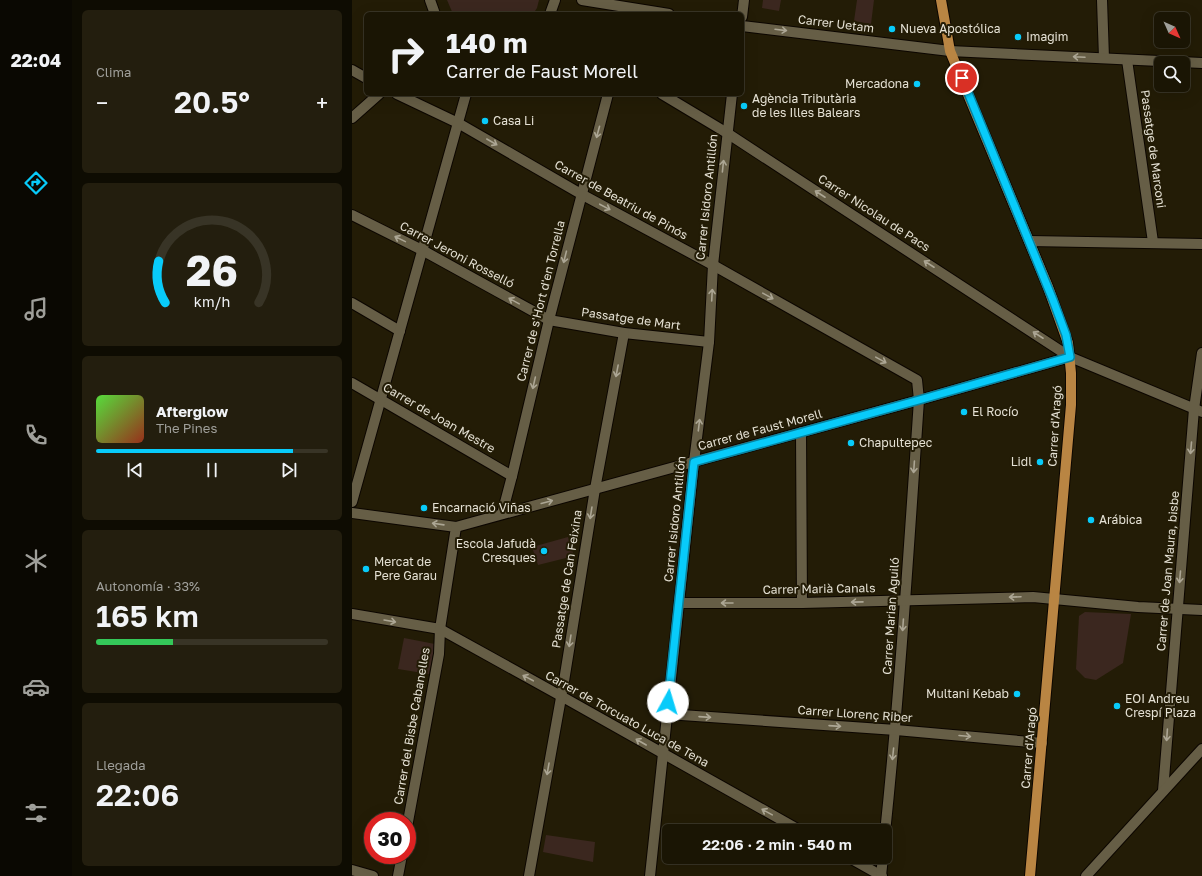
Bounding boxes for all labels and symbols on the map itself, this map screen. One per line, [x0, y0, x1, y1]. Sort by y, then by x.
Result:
street label: Carrer Uetam [797, 11, 875, 36]
north arrow [1154, 12, 1190, 48]
place label: Nueva Apostólica [900, 21, 1001, 36]
marker: Nueva Apostólica [887, 24, 897, 34]
one-way arrow [774, 27, 787, 34]
place label: Imagim [1026, 29, 1068, 44]
marker: Imagim [1013, 32, 1023, 42]
one-way arrow [1073, 53, 1086, 61]
pin [945, 61, 979, 95]
place label: Mercadona [845, 76, 909, 91]
marker: Mercadona [912, 79, 922, 89]
street label: Passatge de Marconi [1138, 89, 1169, 209]
place label: Agència Tributària de les Illes Balears [752, 91, 860, 120]
marker: Agència Tributària de les Illes Balears [739, 101, 749, 111]
place label: Casa Li [493, 113, 534, 128]
marker: Casa Li [480, 116, 490, 126]
one-way arrow [594, 125, 601, 138]
street label: Carrer Isidoro Antillón [692, 133, 721, 261]
one-way arrow [485, 139, 497, 147]
street label: Carrer de Beatriu de Pinós [552, 157, 691, 243]
one-way arrow [720, 160, 727, 173]
street label: Carrer Nicolau de Pacs [815, 171, 933, 254]
one-way arrow [814, 189, 826, 197]
one-way arrow [599, 203, 611, 211]
street label: Carrer Jeroni Rosselló [397, 218, 517, 291]
street label: Carrer de s'Hort d'en Torrella [513, 219, 568, 383]
one-way arrow [395, 235, 407, 242]
one-way arrow [561, 250, 568, 263]
one-way arrow [923, 260, 935, 268]
one-way arrow [708, 289, 715, 302]
one-way arrow [762, 292, 774, 300]
one-way arrow [509, 297, 521, 305]
street label: Passatge de Mart [580, 304, 682, 333]
one-way arrow [1033, 331, 1044, 339]
one-way arrow [875, 356, 887, 364]
one-way arrow [613, 364, 621, 377]
one-way arrow [529, 377, 537, 390]
street label: Carrer de Joan Mestre [380, 379, 498, 456]
street label: Carrer d'Aragó [1044, 385, 1065, 467]
place label: El Rocío [972, 404, 1018, 419]
street label: Carrer de Faust Morell [696, 406, 824, 453]
marker: El Rocío [959, 407, 969, 417]
one-way arrow [695, 419, 703, 432]
place label: Chapultepec [859, 435, 933, 450]
marker: Chapultepec [846, 438, 856, 448]
one-way arrow [1187, 441, 1194, 454]
place label: Lidl [1011, 454, 1032, 469]
street label: Carrer Isidoro Antillón [660, 455, 689, 583]
marker: Lidl [1035, 457, 1045, 467]
one-way arrow [911, 460, 918, 473]
street label: Carrer de Joan Maura, bisbe [1153, 490, 1182, 652]
one-way arrow [540, 498, 553, 505]
place label: Encarnació Viñas [432, 500, 531, 515]
marker: Encarnació Viñas [419, 503, 429, 513]
one-way arrow [587, 506, 595, 519]
street label: Passatge de Can Feixina [548, 509, 585, 649]
place label: Arábica [1099, 512, 1142, 527]
marker: Arábica [1086, 515, 1096, 525]
one-way arrow [431, 521, 444, 528]
place label: Escola Jafudà Cresques [456, 536, 536, 565]
marker: Escola Jafudà Cresques [539, 546, 549, 556]
place label: Mercat de Pere Garau [374, 554, 437, 583]
street label: Carrer Marian Aguiló [879, 557, 902, 675]
marker: Mercat de Pere Garau [361, 564, 371, 574]
one-way arrow [1176, 570, 1184, 583]
street label: Carrer Marià Canals [762, 580, 876, 597]
one-way arrow [1009, 593, 1022, 601]
one-way arrow [851, 598, 864, 605]
one-way arrow [721, 599, 734, 607]
one-way arrow [384, 617, 397, 625]
one-way arrow [900, 618, 907, 631]
one-way arrow [566, 634, 574, 647]
street label: Carrer del Bisbe Cabanelles [390, 646, 433, 806]
street label: Carrer de Torcuato Luca de Tena [543, 667, 712, 770]
one-way arrow [522, 673, 534, 681]
position arrow [647, 681, 689, 723]
place label: Multani Kebab [926, 686, 1009, 701]
marker: Multani Kebab [1012, 689, 1022, 699]
place label: EOI Andreu Crespí Plaza [1125, 691, 1196, 720]
marker: EOI Andreu Crespí Plaza [1112, 701, 1122, 711]
street label: Carrer Llorenç Riber [797, 702, 913, 725]
street label: Carrer d'Aragó [1017, 707, 1040, 789]
one-way arrow [698, 713, 711, 720]
one-way arrow [828, 722, 841, 729]
one-way arrow [1164, 728, 1171, 741]
one-way arrow [958, 732, 971, 740]
one-way arrow [635, 737, 647, 745]
one-way arrow [889, 747, 897, 760]
one-way arrow [544, 762, 552, 775]
one-way arrow [761, 808, 773, 815]
speed limit sign: 30 [364, 812, 416, 864]

